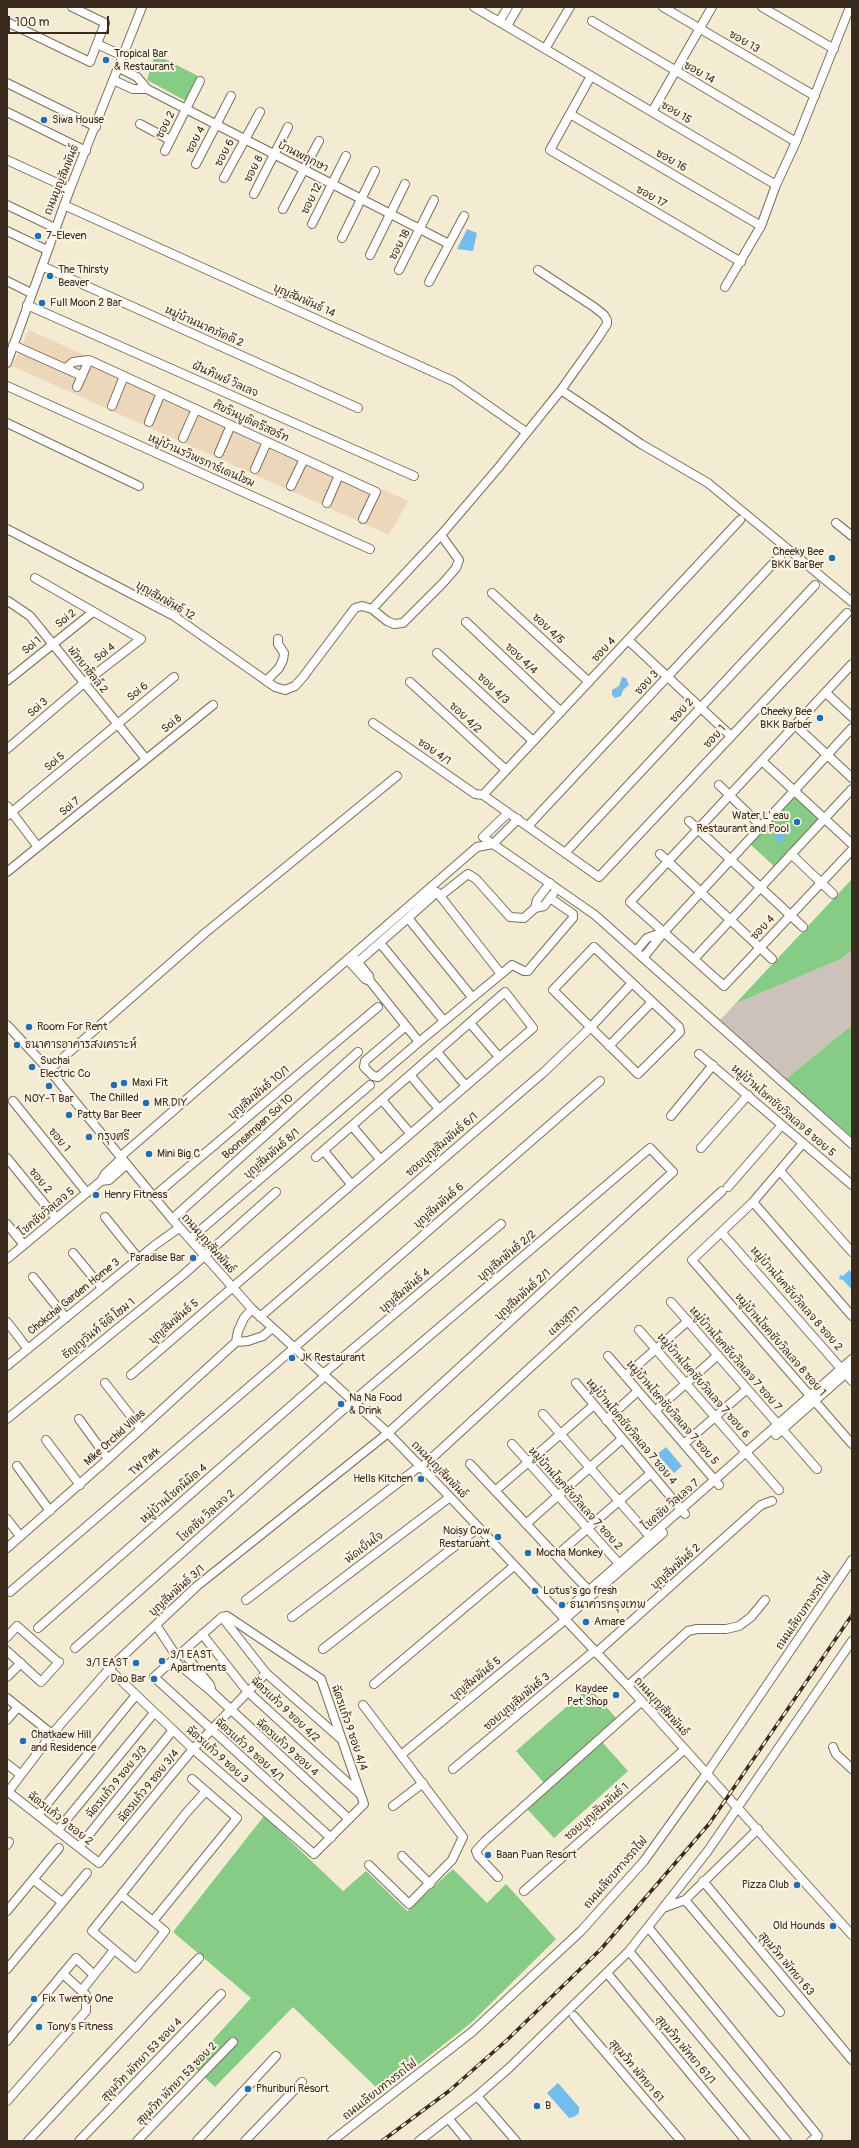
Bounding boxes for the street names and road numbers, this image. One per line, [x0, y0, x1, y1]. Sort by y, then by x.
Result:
street label: ซอย 13 [726, 28, 762, 56]
street label: ซอย 14 [681, 59, 717, 87]
street label: ซอย 15 [658, 99, 694, 127]
street label: ซอย 2 [154, 109, 178, 141]
street label: ซอย 4 [183, 124, 209, 156]
street label: ซอย 6 [212, 137, 238, 169]
street label: บ้านพฤกษา [275, 139, 331, 175]
street label: ถนนบุญสัมพันธ์ [42, 143, 82, 217]
street label: ซอย 16 [653, 147, 689, 175]
street label: ซอย 8 [242, 153, 266, 185]
street label: ซอย 12 [299, 181, 325, 217]
street label: ซอย 17 [633, 183, 669, 211]
street label: ซอย 18 [386, 227, 414, 263]
street label: บุญสัมพันธ์ 14 [271, 281, 337, 321]
street label: หมู่บ้านนาคภัคดี 2 [163, 304, 245, 350]
street label: ฝันทิพย์ วิลเลจ [190, 360, 260, 400]
street label: ศิขรินบูติครีสอร์ท [211, 399, 291, 445]
street label: หมู่บ้านรวิพรการ์เดนโฮม [146, 431, 256, 491]
street label: บุญสัมพันธ์ 12 [133, 579, 197, 623]
street label: Soi 2 [53, 607, 79, 631]
street label: ซอย 4/5 [529, 611, 567, 647]
street label: Soi 1 [20, 634, 44, 658]
street label: ซอย 4 [589, 635, 619, 665]
street label: Soi 4 [92, 641, 118, 665]
street label: ซอย 4/4 [502, 641, 540, 677]
street label: พัทยาฮิลล์ 2 [64, 644, 110, 696]
street label: ซอย 3 [632, 668, 662, 698]
street label: ซอย 4/3 [474, 671, 512, 707]
street label: Soi 6 [125, 680, 151, 704]
street label: Soi 3 [25, 696, 51, 720]
street label: ซอย 2 [667, 696, 697, 726]
street label: ซอย 4/2 [446, 700, 484, 736]
street label: Soi 8 [159, 712, 185, 736]
street label: ซอย 1 [701, 723, 729, 751]
street label: ซอย 4/1 [415, 736, 453, 768]
street label: Soi 5 [42, 750, 68, 774]
street label: Soi 7 [57, 795, 83, 819]
street label: ซอย 4 [748, 913, 778, 943]
street label: หมู่บ้านโชคชัยวิลเลจ 8 ซอย 5 [728, 1062, 838, 1160]
street label: บุญสัมพันธ์ 10/1 [226, 1064, 292, 1122]
street label: Boonsampan Soi 10 [220, 1092, 296, 1162]
street label: ซอยบุญสัมพันธ์ 6/1 [403, 1110, 481, 1180]
street label: ซอย 1 [45, 1125, 73, 1155]
street label: บุญสัมพันธ์ 8/1 [241, 1126, 303, 1182]
street label: ซอย 2 [26, 1166, 54, 1196]
street label: บุญสัมพันธ์ 6 [411, 1181, 467, 1231]
street label: โชคชัยวิลเลจ 5 [17, 1185, 77, 1239]
street label: ถนนบุญสัมพันธ์ [178, 1211, 238, 1277]
street label: บุญสัมพันธ์ 2/2 [475, 1228, 539, 1284]
street label: หมู่บ้านโชคชัยวิลเลจ 8 ซอย 2 [747, 1244, 845, 1354]
street label: Chokchai Garden Home 3 [25, 1256, 123, 1338]
street label: บุญสัมพันธ์ 4 [377, 1266, 433, 1316]
street label: บุญสัมพันธ์ 2/1 [492, 1267, 554, 1323]
street label: หมู่บ้านโชคชัยวิลเลจ 8 ซอย 1 [732, 1291, 828, 1399]
street label: ธัญญวันท์ ซิตี โฮม 1 [60, 1296, 138, 1362]
street label: บุญสัมพันธ์ 5 [146, 1297, 202, 1347]
street label: แสงสุภา [545, 1303, 583, 1339]
street label: หมู่บ้านโชคชัยวิลเลจ 7 ซอย 7 [686, 1304, 784, 1414]
street label: หมู่บ้านโชคชัยวิลเลจ 7 ซอย 6 [654, 1331, 752, 1441]
street label: หมู่บ้านโชคชัยวิลเลจ 7 ซอย 5 [623, 1358, 721, 1468]
street label: หมู่บ้านโชคชัยวิลเลจ 7 ซอย 4 [583, 1376, 679, 1488]
street label: Mike Orchid Villas [82, 1407, 148, 1469]
street label: ถนนบุญสัมพันธ์ [408, 1438, 470, 1502]
street label: TW Park [127, 1445, 163, 1479]
street label: หมู่บ้านโชคชัยวิลเลจ 7 ซอย 2 [525, 1445, 625, 1553]
street label: หมู่บ้านโชคนิมิต 4 [138, 1461, 210, 1527]
street label: โชคชัย วิลเลจ 7 [640, 1477, 702, 1533]
street label: โชคชัย วิลเลจ 2 [176, 1487, 238, 1545]
street label: พัดเย็นใจ [342, 1529, 386, 1567]
street label: บุญสัมพันธ์ 2 [649, 1541, 703, 1593]
street label: บุญสัมพันธ์ 3/1 [146, 1563, 208, 1619]
street label: ถนนเลียบทางรถไฟ [773, 1570, 835, 1652]
street label: บุญสัมพันธ์ 5 [448, 1654, 504, 1704]
street label: ซอยบุญสัมพันธ์ 3 [481, 1670, 553, 1734]
street label: ฉัตรแก้ว 9 ซอย 4/2 [248, 1675, 322, 1745]
street label: ถนนบุญสัมพันธ์ [631, 1675, 691, 1739]
street label: ฉัตรแก้ว 9 ซอย 4/4 [328, 1684, 370, 1772]
street label: ฉัตรแก้ว 9 ซอย 4/1 [212, 1716, 286, 1784]
street label: ฉัตรแก้ว 9 ซอย 4 [253, 1717, 321, 1779]
street label: ฉัตรแก้ว 9 ซอย 3 [183, 1724, 251, 1786]
street label: ฉัตรแก้ว 9 ซอย 3/3 [84, 1743, 150, 1821]
street label: ฉัตรแก้ว 9 ซอย 3/4 [116, 1747, 182, 1825]
street label: ซอยบุญสัมพันธ์ 1 [562, 1781, 632, 1843]
street label: ฉัตรแก้ว 9 ซอย 2 [25, 1789, 95, 1849]
street label: ถนนเลียบทางรถไฟ [581, 1834, 651, 1912]
street label: สุขุมวิท พัทยา 63 [755, 1929, 817, 1999]
street label: สุขุมวิท พัทยา 61/1 [652, 2013, 718, 2087]
street label: สุขุมวิท พัทยา 53 ซอย 4 [99, 2016, 185, 2104]
street label: สุขุมวิท พัทยา 61 [606, 2037, 666, 2105]
street label: สุขุมวิท พัทยา 53 ซอย 2 [134, 2040, 220, 2128]
street label: ถนนเลียบทางรถไฟ [340, 2057, 420, 2123]

